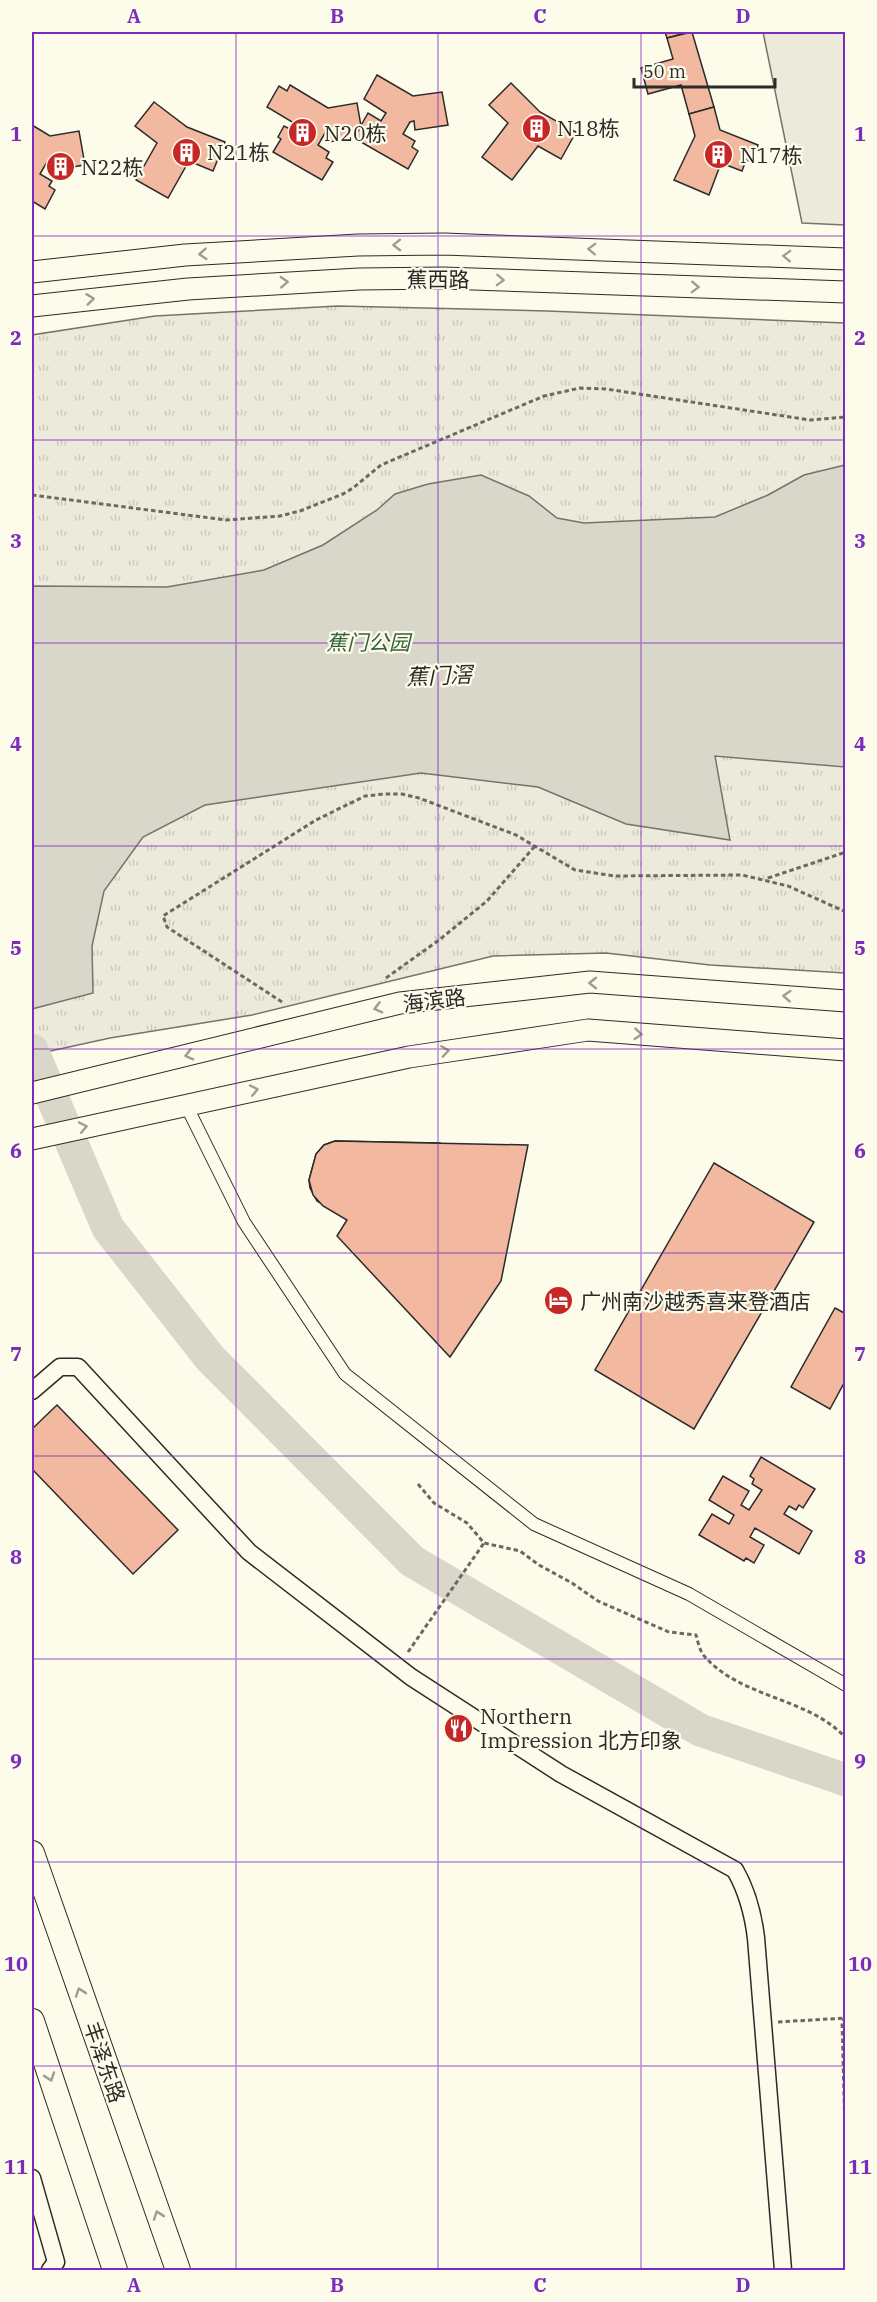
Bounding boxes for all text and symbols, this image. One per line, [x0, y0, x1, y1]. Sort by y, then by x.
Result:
text: A [127, 2, 141, 29]
text: B [330, 2, 344, 29]
text: C [533, 2, 547, 29]
text: D [735, 2, 751, 29]
scale bar [634, 51, 775, 89]
text: 50 m [643, 60, 686, 83]
building icon: N18栋 [520, 112, 552, 144]
place label: N18栋 [557, 114, 620, 142]
building icon: N20栋 [287, 117, 319, 149]
place label: N20栋 [324, 119, 387, 147]
text: 1 [10, 120, 22, 147]
text: 1 [854, 120, 866, 147]
building icon: N21栋 [170, 136, 202, 168]
place label: N21栋 [207, 138, 270, 166]
building icon: N17栋 [703, 139, 735, 171]
place label: N17栋 [740, 141, 803, 169]
building icon: N22栋 [44, 151, 76, 183]
place label: N22栋 [81, 153, 144, 181]
one-way arrow [393, 238, 402, 251]
one-way arrow [588, 243, 597, 256]
one-way arrow [198, 247, 207, 260]
one-way arrow [783, 250, 792, 263]
street label: 蕉西路 [407, 265, 470, 293]
one-way arrow [495, 273, 504, 286]
one-way arrow [279, 276, 288, 289]
one-way arrow [690, 280, 699, 293]
one-way arrow [85, 293, 94, 305]
text: 2 [10, 324, 22, 351]
text: 2 [854, 324, 866, 351]
text: 3 [10, 527, 22, 554]
text: 3 [854, 527, 866, 554]
park label: 蕉门公园 [326, 628, 413, 656]
water label: 蕉门滘 [406, 659, 475, 691]
text: 4 [10, 730, 22, 757]
text: 4 [854, 730, 866, 757]
text: 5 [10, 934, 22, 961]
text: 5 [854, 934, 866, 961]
one-way arrow [588, 977, 597, 989]
street label: 海滨路 [401, 982, 467, 1018]
one-way arrow [783, 990, 792, 1003]
one-way arrow [374, 1001, 384, 1014]
one-way arrow [634, 1028, 643, 1041]
one-way arrow [440, 1046, 449, 1058]
one-way arrow [184, 1047, 194, 1060]
one-way arrow [249, 1085, 259, 1098]
one-way arrow [78, 1122, 88, 1135]
text: 6 [10, 1137, 22, 1164]
text: 6 [854, 1137, 866, 1164]
hotel icon: 广州南沙越秀喜来登酒店 [543, 1285, 575, 1317]
place label: 广州南沙越秀喜来登酒店 [580, 1287, 811, 1315]
text: 7 [10, 1340, 22, 1367]
text: 7 [854, 1340, 866, 1367]
text: 8 [10, 1543, 22, 1570]
text: 8 [854, 1543, 866, 1570]
place label: Northern Impression 北方印象 [480, 1702, 682, 1754]
restaurant icon: Northern Impression 北方印象 [443, 1712, 475, 1744]
text: 9 [10, 1747, 22, 1774]
text: 9 [854, 1747, 866, 1774]
text: 10 [4, 1950, 28, 1977]
text: 10 [848, 1950, 872, 1977]
one-way arrow [75, 1987, 88, 1998]
street label: 丰泽东路 [78, 2018, 132, 2106]
one-way arrow [43, 2071, 55, 2081]
text: 11 [4, 2153, 28, 2180]
text: 11 [848, 2153, 872, 2180]
one-way arrow [153, 2210, 166, 2221]
text: A [127, 2271, 141, 2298]
text: B [330, 2271, 344, 2298]
text: C [533, 2271, 547, 2298]
text: D [735, 2271, 751, 2298]

